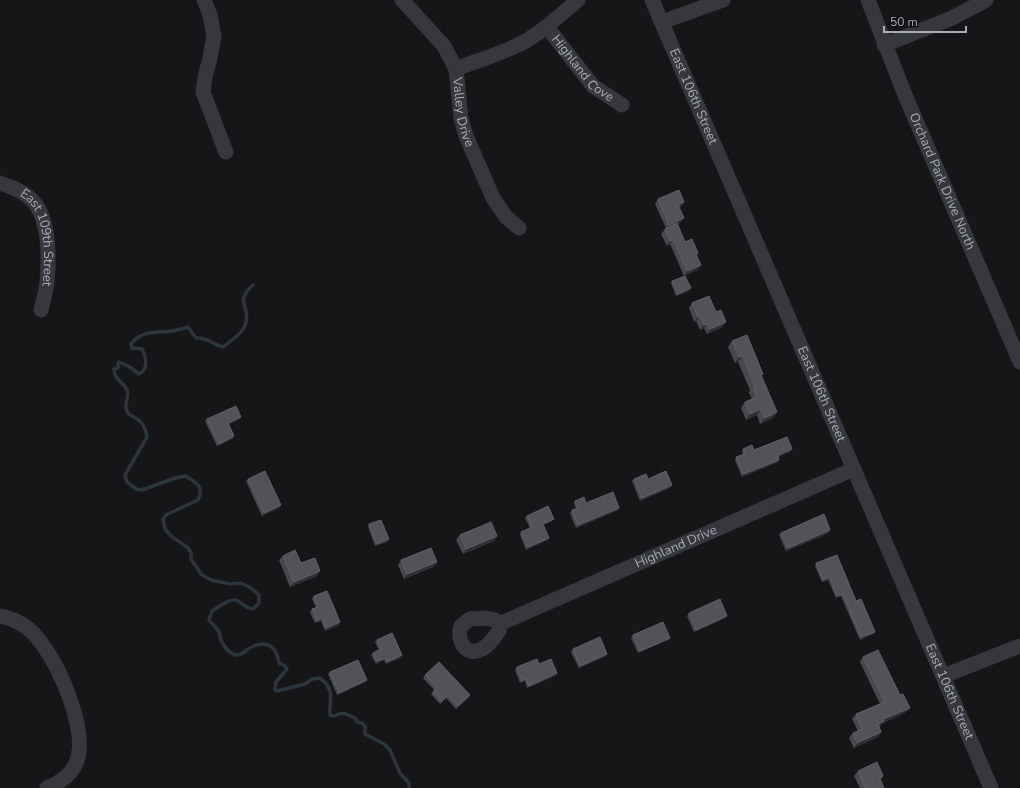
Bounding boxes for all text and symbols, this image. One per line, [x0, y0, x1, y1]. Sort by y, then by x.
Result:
scale bar [884, 8, 966, 34]
text: 50 m [890, 14, 918, 30]
street label: Highland Cove [547, 31, 617, 106]
street label: East 106th Street [665, 46, 722, 148]
street label: Valley Drive [448, 76, 479, 150]
street label: Orchard Park Drive North [905, 110, 980, 253]
street label: East 109th Street [17, 185, 57, 288]
street label: East 106th Street [793, 343, 850, 445]
street label: Highland Drive [632, 521, 720, 573]
street label: East 106th Street [921, 641, 978, 743]

